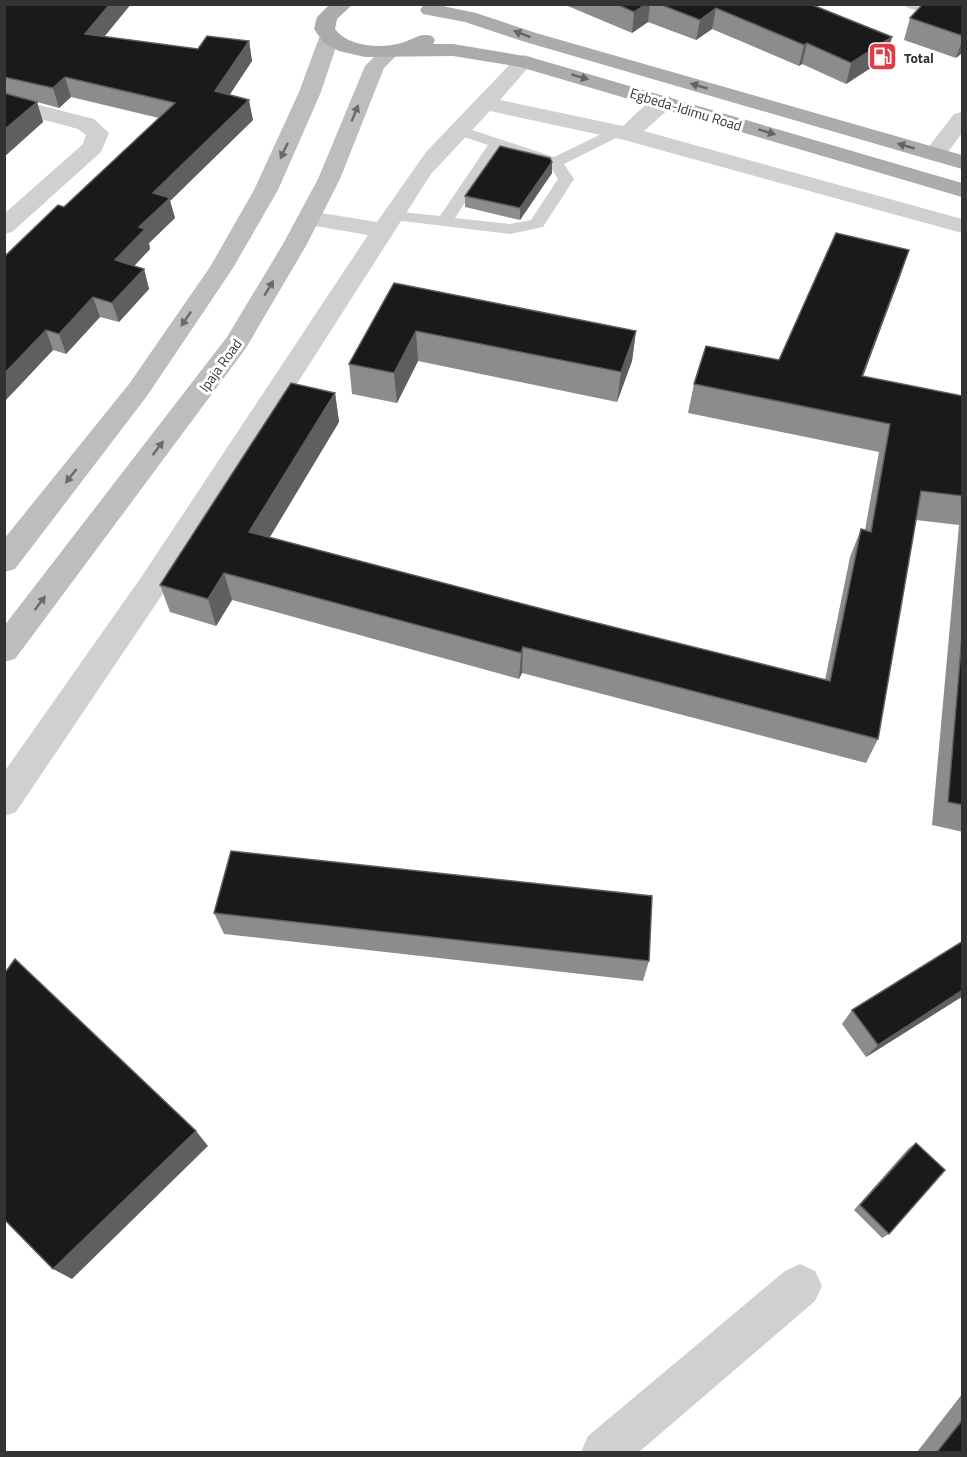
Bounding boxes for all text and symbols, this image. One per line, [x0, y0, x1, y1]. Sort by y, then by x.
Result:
one-way arrow [513, 29, 531, 38]
fuel station icon: Total [867, 41, 899, 73]
place label: Total [904, 47, 934, 68]
one-way arrow [571, 73, 589, 82]
one-way arrow [690, 81, 708, 90]
street label: Egbeda-Idimu Road [627, 82, 745, 136]
one-way arrow [350, 104, 360, 122]
one-way arrow [758, 128, 776, 137]
one-way arrow [897, 141, 915, 150]
one-way arrow [280, 142, 289, 159]
one-way arrow [264, 279, 274, 296]
one-way arrow [181, 311, 192, 327]
street label: Ipaja Road [193, 334, 247, 396]
one-way arrow [152, 440, 164, 456]
one-way arrow [66, 469, 78, 484]
one-way arrow [34, 596, 46, 612]

